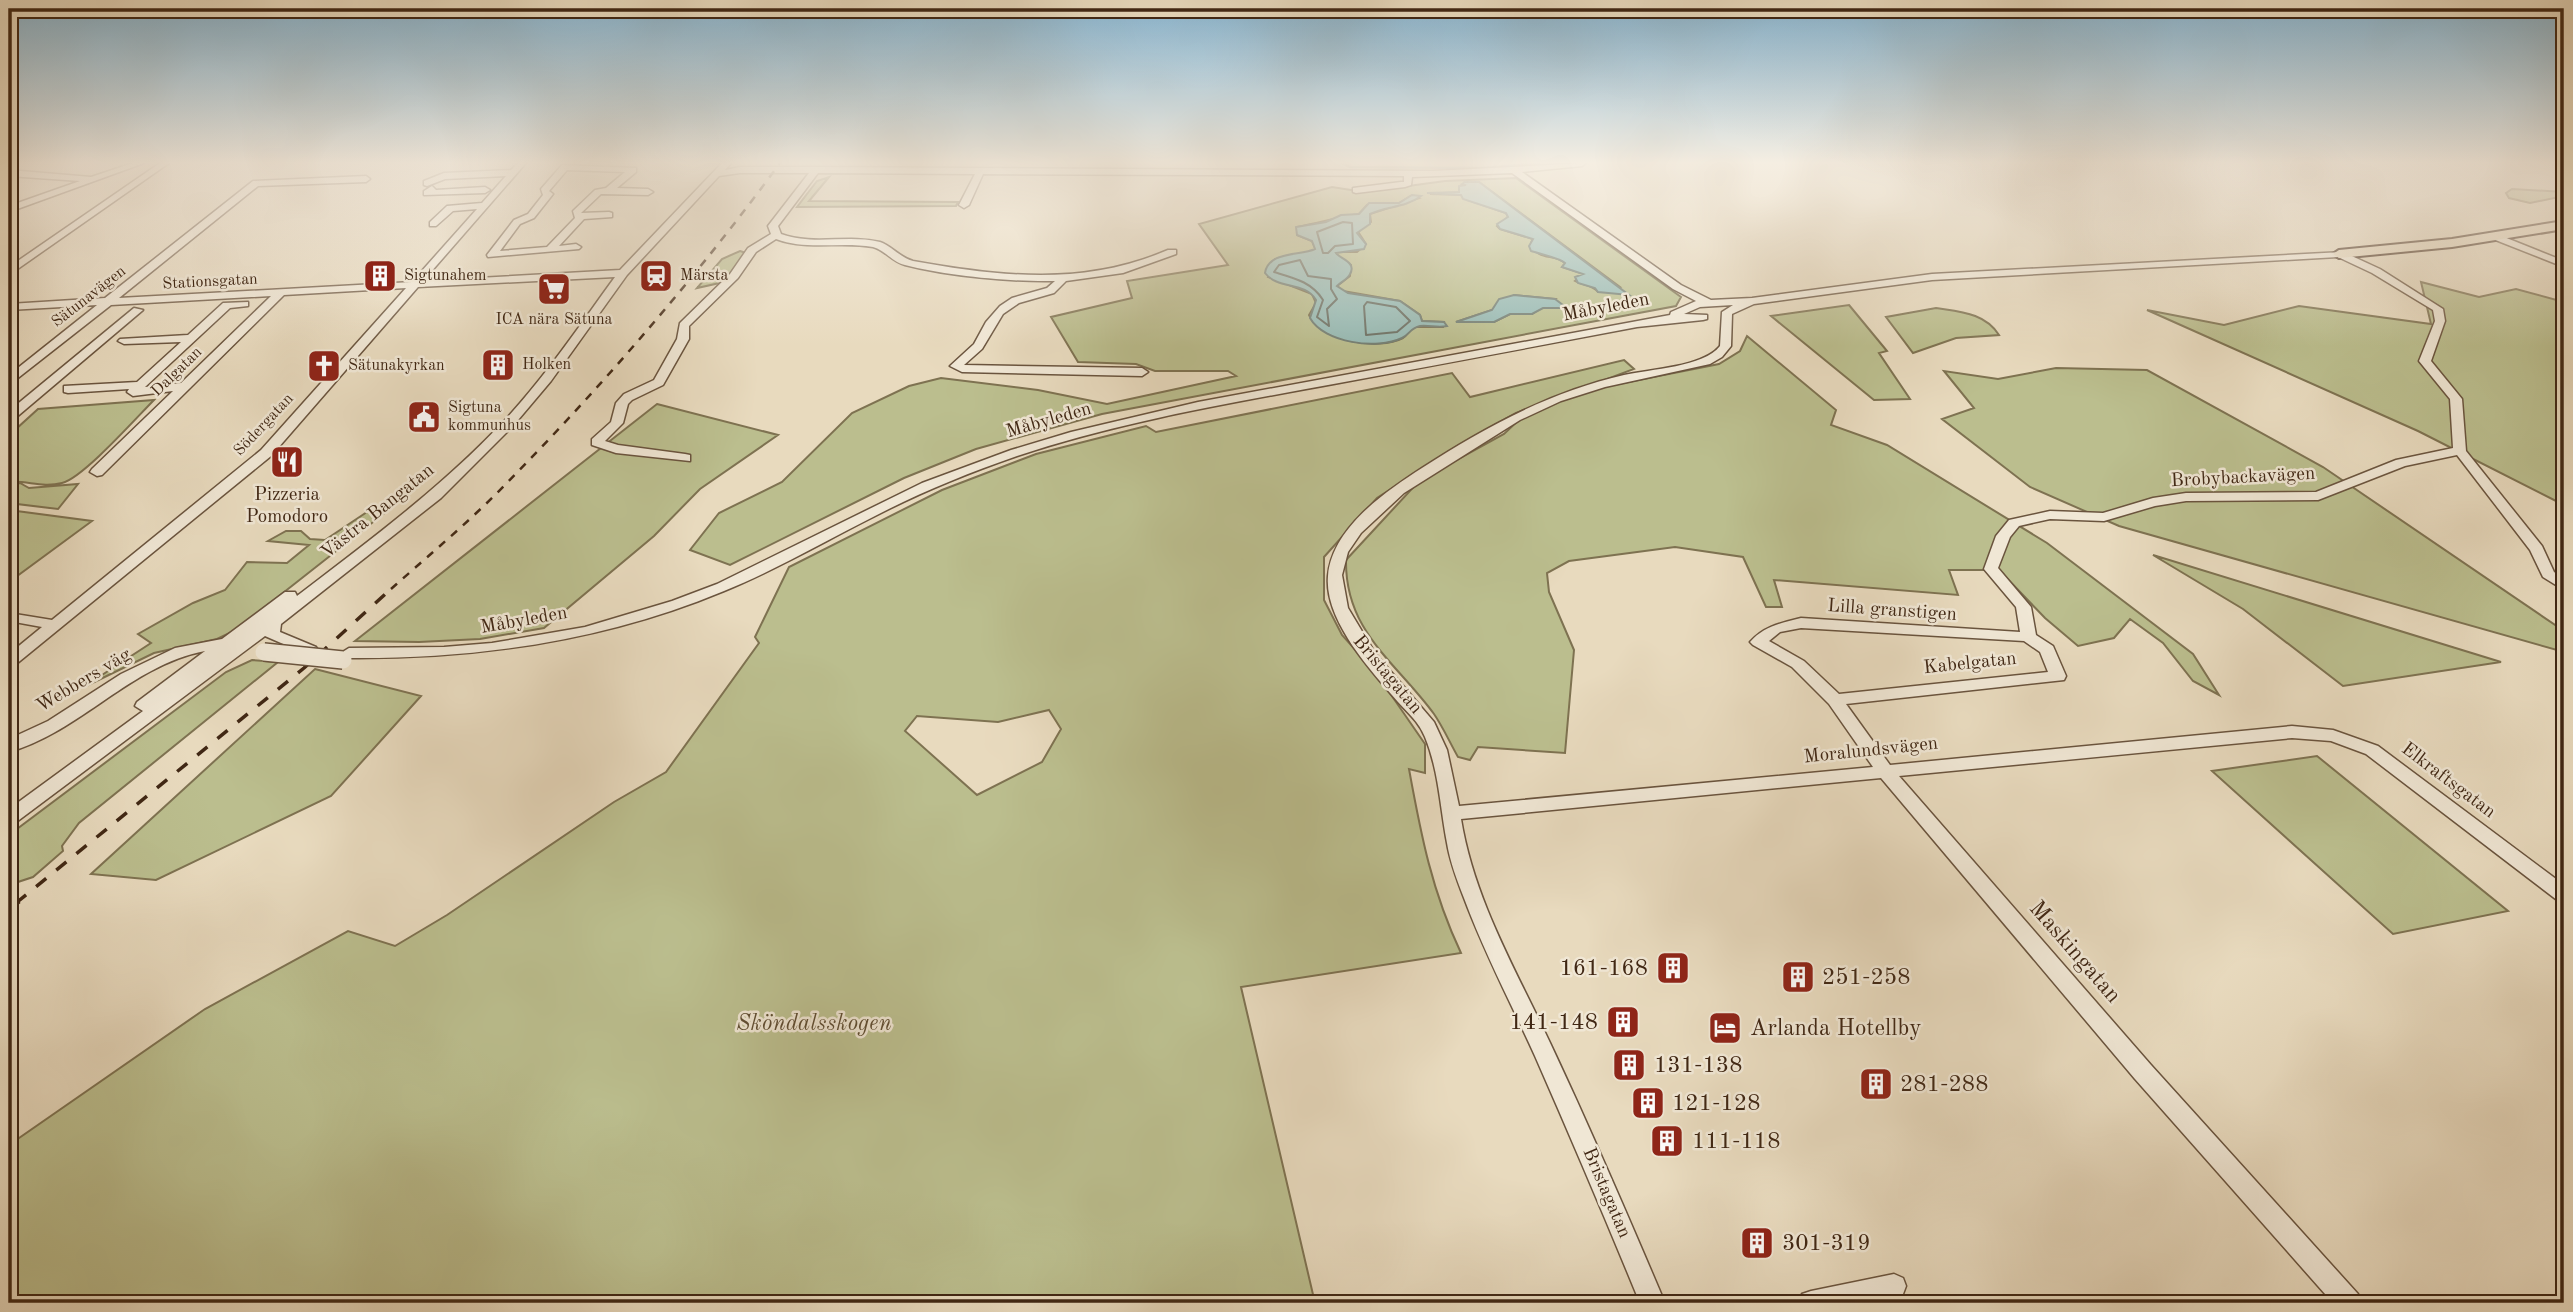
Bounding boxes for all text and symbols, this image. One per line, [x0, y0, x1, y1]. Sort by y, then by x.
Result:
building icon: Sigtunahem [361, 257, 399, 295]
station icon: Märsta [637, 257, 675, 295]
street label: Sätunavägen [49, 263, 129, 331]
place label: Sigtunahem [404, 268, 487, 284]
place label: Märsta [680, 268, 728, 284]
supermarket icon: ICA nära Sätuna [535, 270, 573, 308]
street label: Stationsgatan [162, 271, 258, 292]
street label: Måbyleden [1561, 290, 1651, 326]
place label: ICA nära Sätuna [496, 312, 613, 328]
street label: Dalgatan [149, 344, 206, 400]
building icon: Holken [479, 346, 517, 384]
church icon: Sätunakyrkan [305, 347, 343, 385]
place label: Holken [522, 357, 572, 373]
place label: Sätunakyrkan [348, 358, 445, 374]
street label: Södergatan [231, 390, 297, 459]
public building icon: Sigtuna kommunhus [405, 398, 443, 436]
place label: Sigtuna kommunhus [448, 400, 531, 434]
street label: Måbyleden [1004, 400, 1094, 442]
restaurant icon: Pizzeria Pomodoro [268, 443, 306, 481]
street label: Västra Bangatan [318, 461, 438, 563]
street label: Brobybackavägen [2170, 465, 2316, 491]
place label: Pizzeria Pomodoro [246, 486, 328, 527]
street label: Lilla granstigen [1827, 597, 1957, 625]
street label: Måbyleden [479, 604, 569, 638]
street label: Bristagatan [1349, 632, 1425, 718]
street label: Webbers väg [33, 645, 135, 717]
street label: Kabelgatan [1923, 650, 2017, 678]
street label: Moralundsvägen [1803, 734, 1939, 768]
street label: Elkraftsgatan [2397, 740, 2499, 822]
street label: Maskingatan [2025, 897, 2125, 1007]
building icon: 161-168 [1654, 949, 1692, 987]
place label: 161-168 [1559, 957, 1648, 980]
building icon: 251-258 [1779, 958, 1817, 996]
place label: 251-258 [1822, 966, 1911, 989]
building icon: 141-148 [1604, 1003, 1642, 1041]
hotel icon: Arlanda Hotellby [1706, 1009, 1744, 1047]
place label: 141-148 [1509, 1011, 1598, 1034]
park label: Sköndalsskogen [736, 1012, 892, 1036]
place label: Arlanda Hotellby [1750, 1017, 1921, 1040]
building icon: 131-138 [1610, 1046, 1648, 1084]
place label: 131-138 [1654, 1054, 1743, 1077]
building icon: 281-288 [1857, 1065, 1895, 1103]
place label: 281-288 [1900, 1073, 1989, 1096]
building icon: 121-128 [1629, 1084, 1667, 1122]
place label: 121-128 [1672, 1092, 1761, 1115]
building icon: 111-118 [1648, 1122, 1686, 1160]
place label: 111-118 [1692, 1130, 1781, 1153]
street label: Bristagatan [1578, 1145, 1634, 1241]
building icon: 301-319 [1738, 1224, 1776, 1262]
place label: 301-319 [1782, 1232, 1871, 1255]

